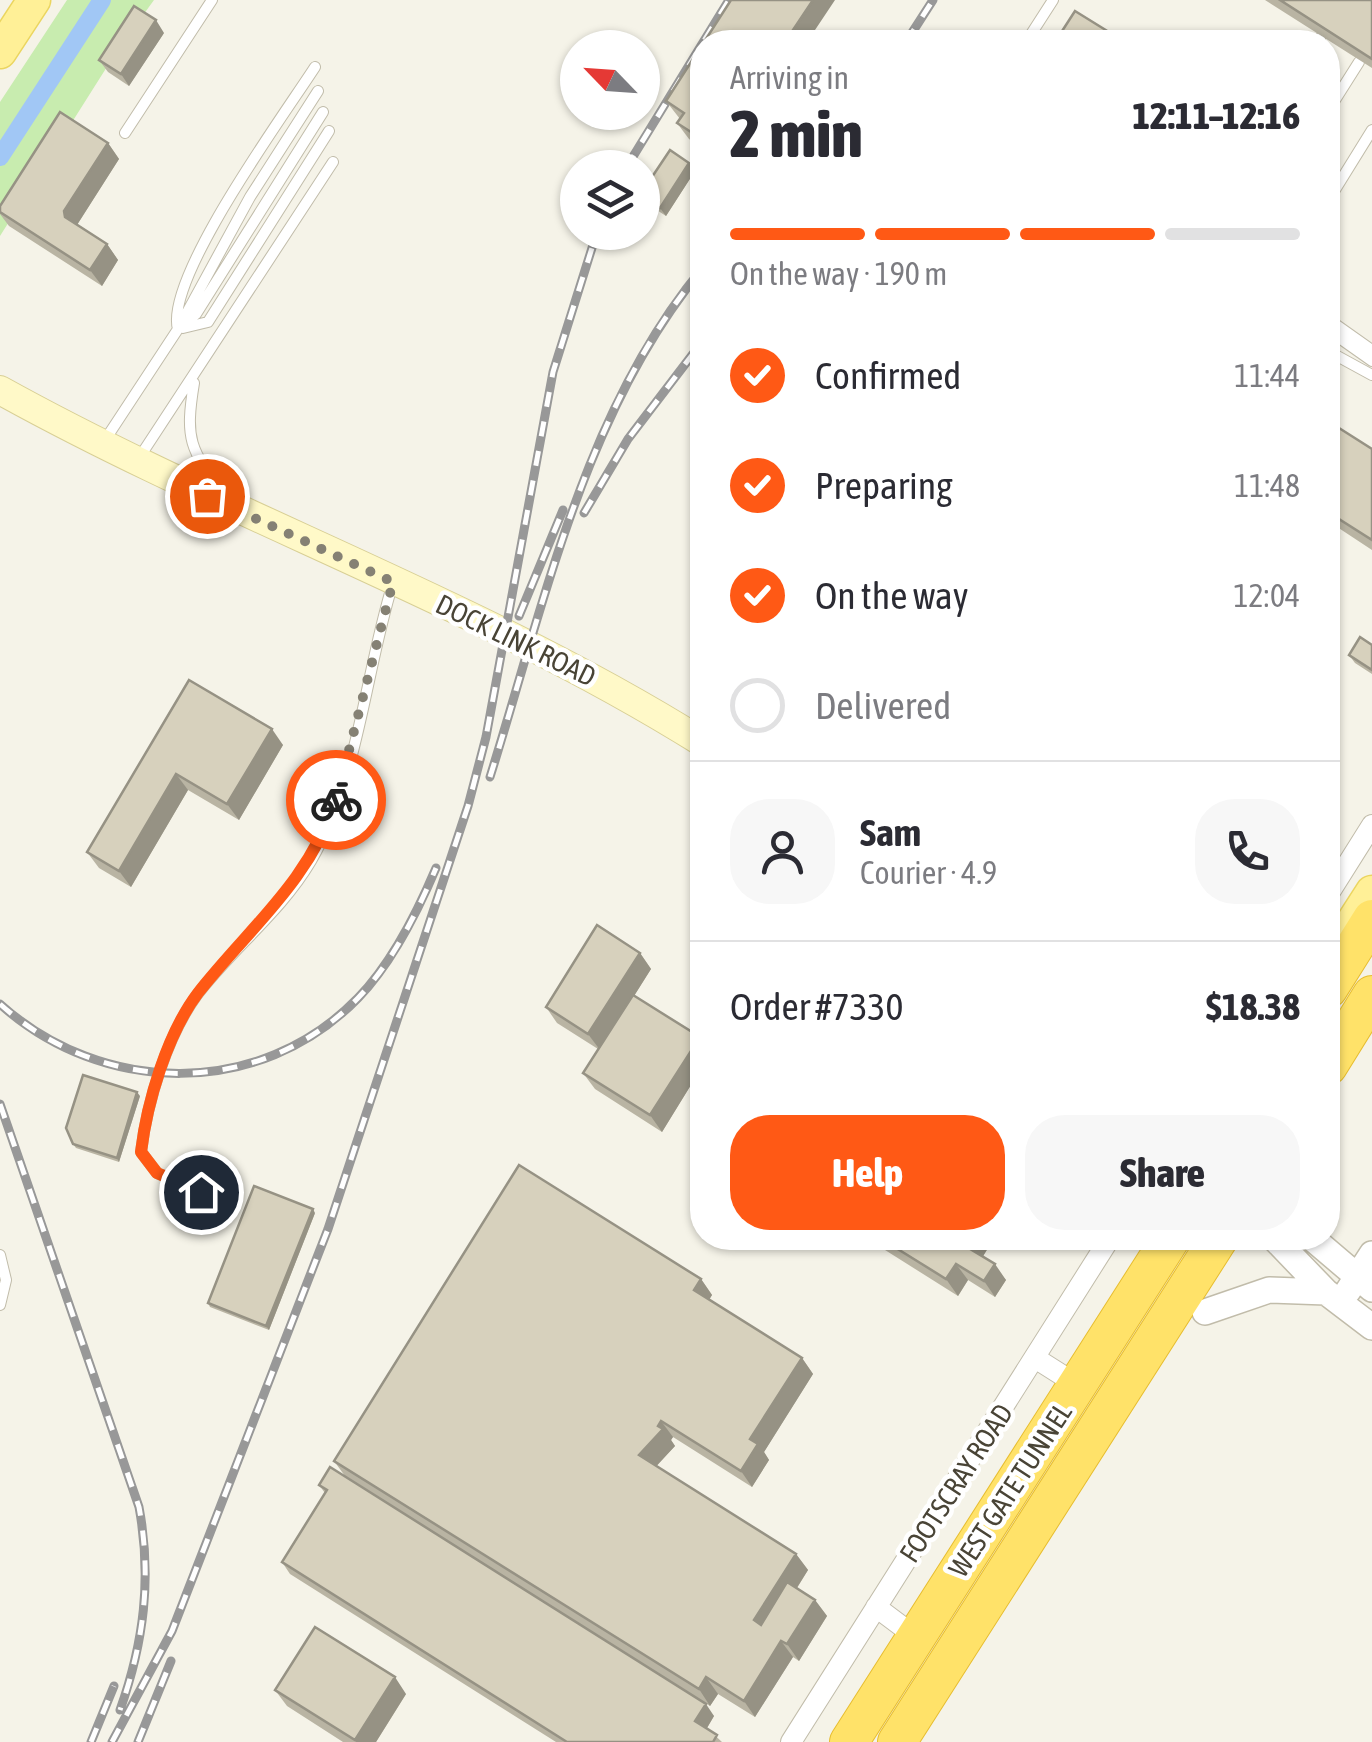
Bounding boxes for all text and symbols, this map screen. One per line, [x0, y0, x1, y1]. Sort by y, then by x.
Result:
north arrow [560, 30, 660, 130]
map controls [560, 30, 660, 250]
text: Arriving in [730, 59, 849, 96]
text: 12:11–12:16 [1132, 94, 1300, 137]
text: 2 min [730, 96, 863, 171]
button: layers [560, 150, 660, 250]
text: On the way · 190 m [730, 255, 947, 292]
icon: check [730, 348, 785, 403]
text: Confirmed [815, 354, 961, 397]
text: 11:44 [1234, 357, 1300, 394]
pin [165, 454, 250, 539]
icon: check [730, 458, 785, 513]
text: Preparing [815, 464, 953, 507]
text: 11:48 [1234, 467, 1300, 504]
icon: bag [180, 469, 235, 524]
icon: check [730, 568, 785, 623]
text: On the way [815, 574, 968, 617]
text: 12:04 [1234, 577, 1300, 614]
street label: DOCK LINK ROAD [431, 588, 601, 692]
text: Delivered [815, 684, 951, 727]
courier [286, 750, 386, 850]
icon: bike [309, 773, 364, 828]
button: person [730, 799, 835, 904]
button: phone [1195, 799, 1300, 904]
text: Sam [860, 811, 921, 854]
text: Courier · 4.9 [860, 854, 997, 891]
text: Order #7330 [730, 985, 903, 1028]
text: $18.38 [1206, 985, 1300, 1028]
button: Help [730, 1115, 1005, 1230]
button: Share [1025, 1115, 1300, 1230]
pin [159, 1150, 244, 1235]
icon: home [174, 1165, 229, 1220]
street label: WEST GATE TUNNEL [942, 1397, 1078, 1583]
street label: FOOTSCRAY ROAD [893, 1398, 1019, 1568]

